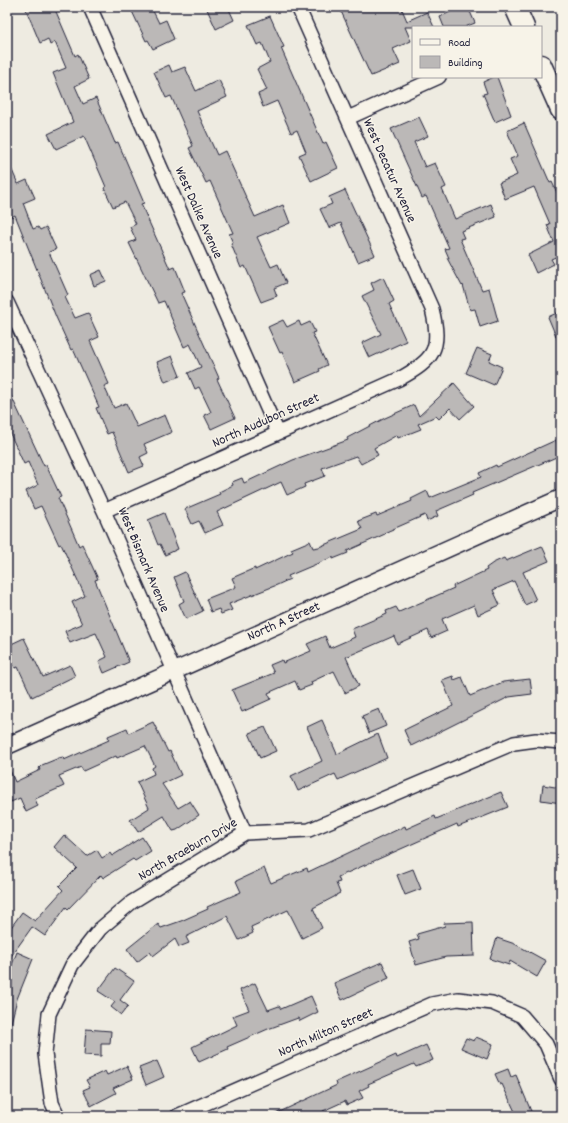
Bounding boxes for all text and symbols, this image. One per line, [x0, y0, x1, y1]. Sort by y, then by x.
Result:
legend [412, 26, 542, 78]
text: Road [448, 35, 470, 52]
text: Building [448, 55, 483, 72]
street label: West Decatur Avenue [357, 116, 421, 226]
street label: West Dalke Avenue [169, 164, 227, 262]
street label: North Audubon Street [209, 388, 323, 454]
street label: West Bismark Avenue [112, 504, 174, 616]
street label: North A Street [244, 597, 324, 647]
street label: North Braeburn Drive [135, 813, 241, 887]
street label: North Milton Street [275, 1003, 377, 1063]

